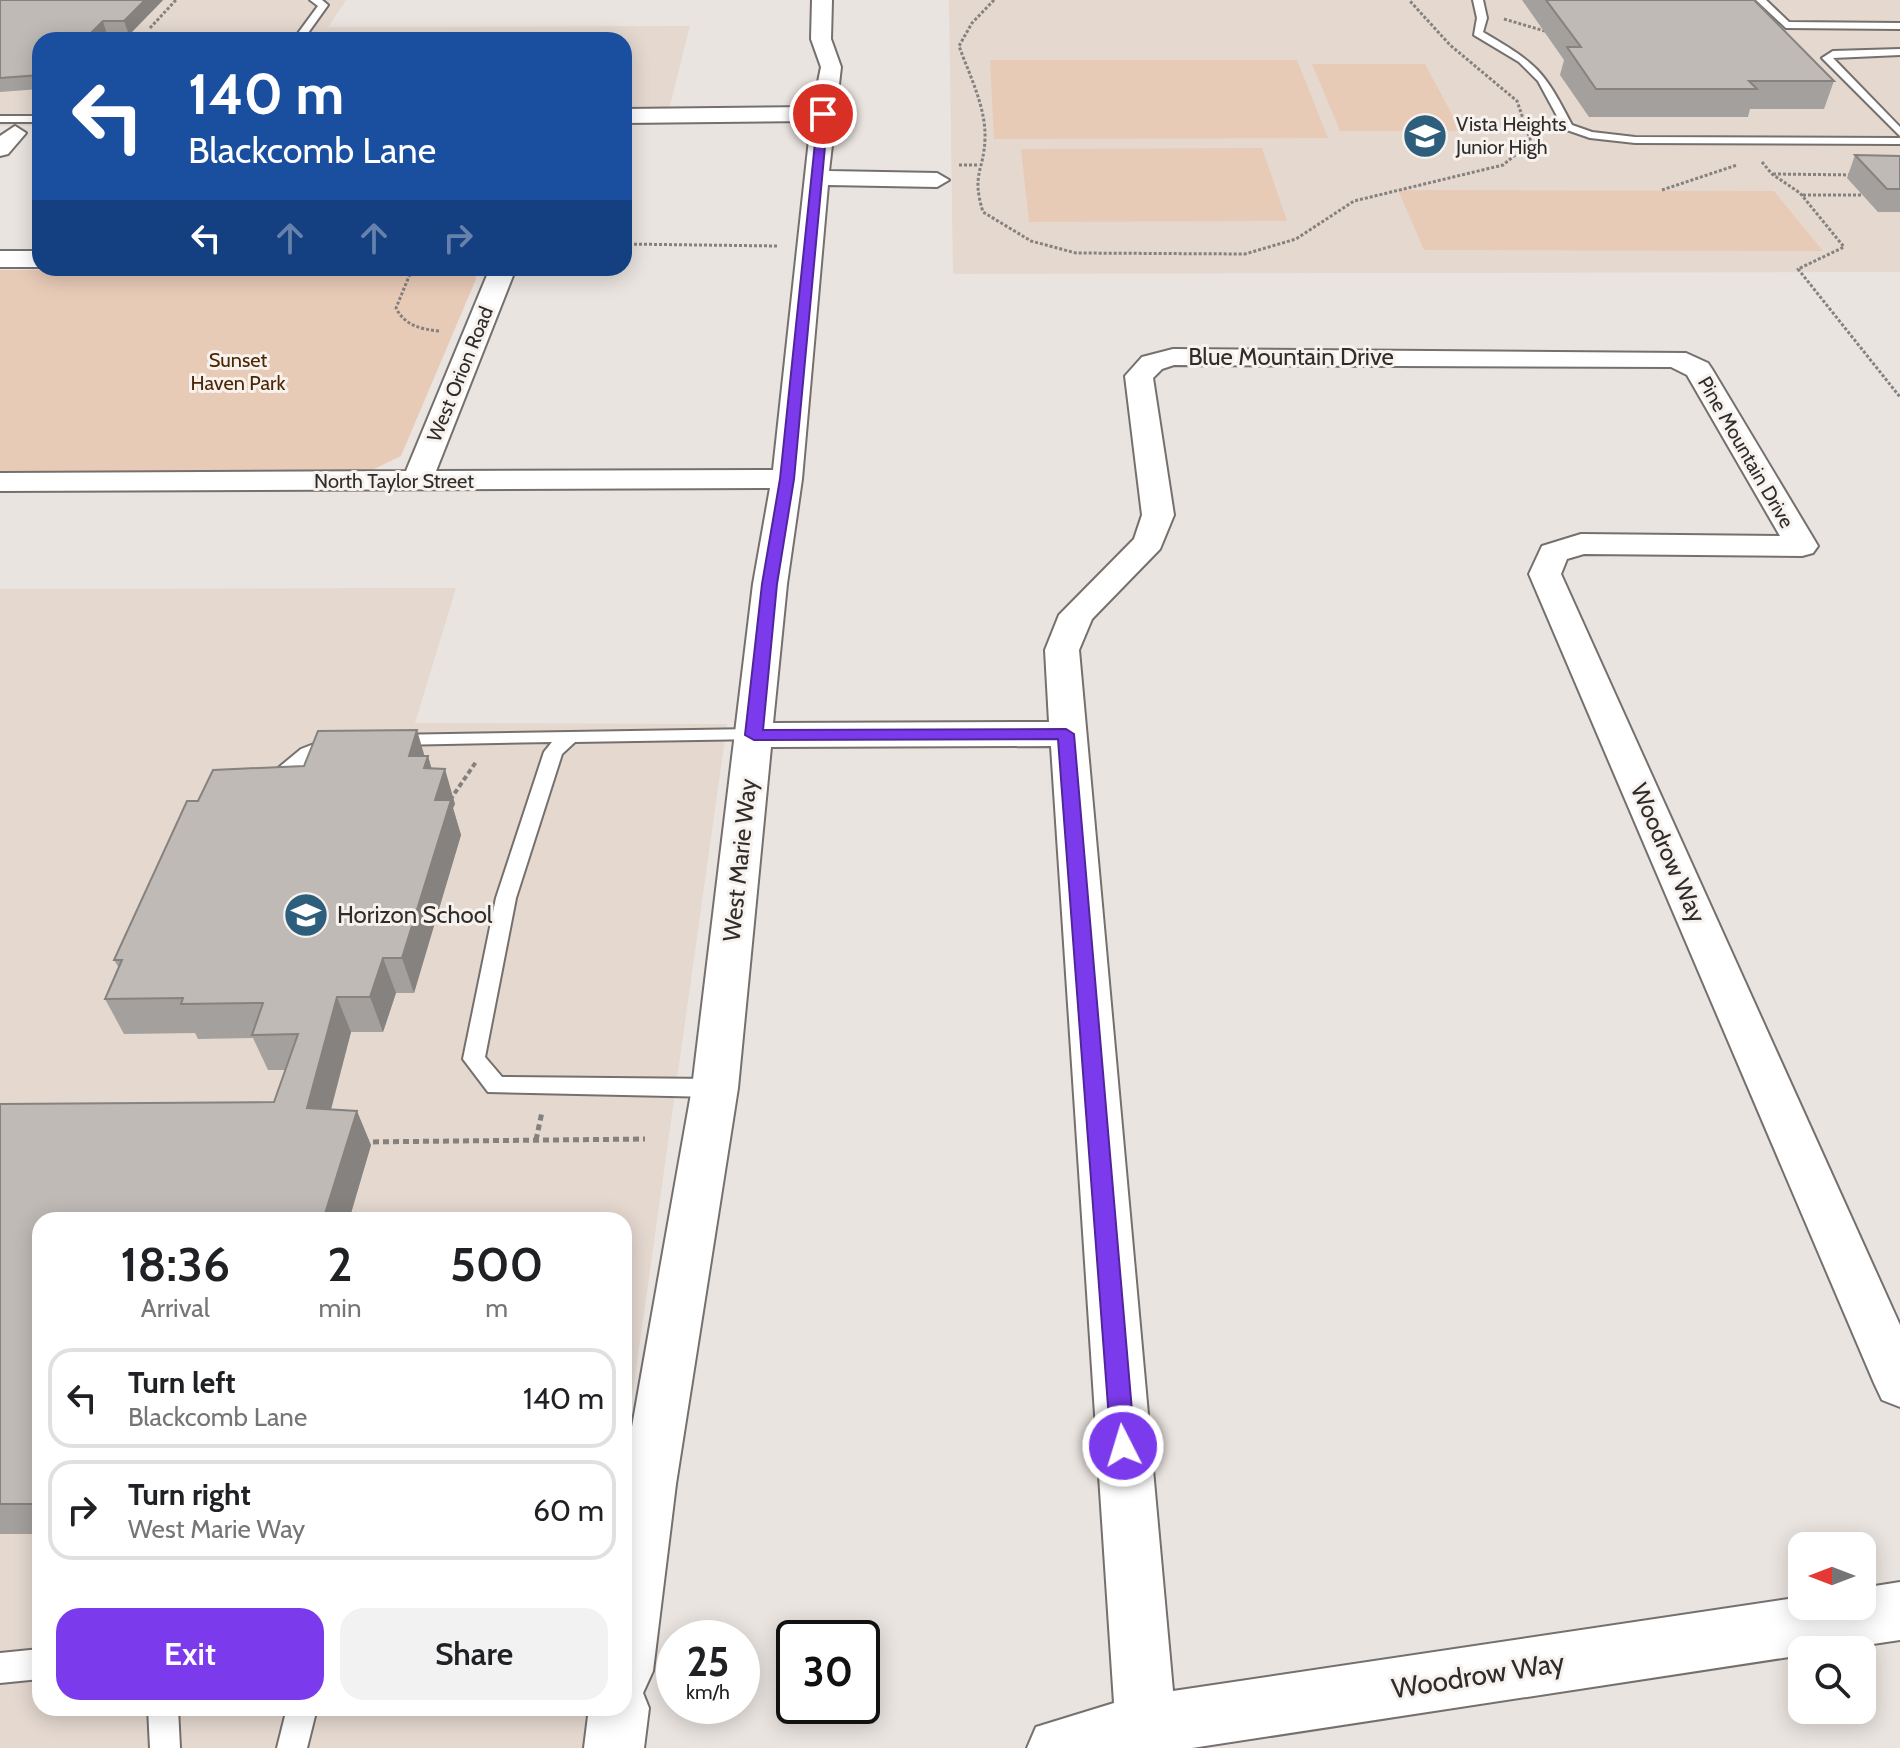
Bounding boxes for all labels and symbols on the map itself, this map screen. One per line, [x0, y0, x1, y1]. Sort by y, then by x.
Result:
pin [789, 80, 857, 148]
school or university icon: Vista Heights Junior High [1401, 112, 1449, 160]
place label: Vista Heights Junior High [1455, 112, 1566, 159]
street label: West Orion Road [422, 303, 498, 445]
street label: Blue Mountain Drive [1188, 342, 1394, 371]
park label: Sunset Haven Park [191, 348, 285, 395]
street label: Pine Mountain Drive [1693, 372, 1799, 532]
street label: North Taylor Street [314, 469, 474, 493]
street label: West Marie Way [717, 777, 762, 943]
street label: Woodrow Way [1625, 779, 1712, 927]
school or university icon: Horizon School [282, 891, 330, 939]
place label: Horizon School [337, 900, 493, 929]
position arrow [1081, 1404, 1165, 1488]
north arrow [1788, 1532, 1876, 1620]
speed limit sign: 30 [776, 1620, 880, 1724]
street label: Woodrow Way [1389, 1645, 1567, 1705]

